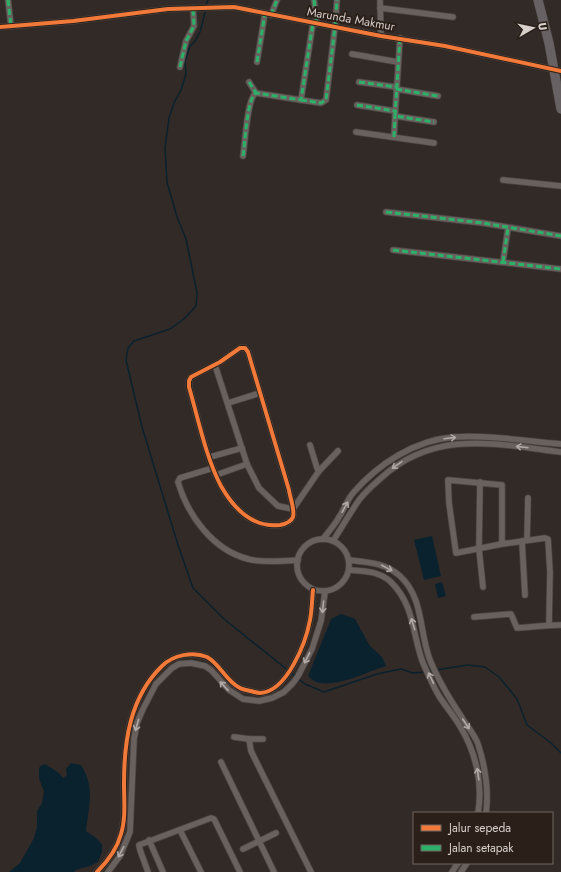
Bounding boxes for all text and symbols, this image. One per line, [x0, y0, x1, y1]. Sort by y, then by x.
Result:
street label: Marunda Makmur [306, 2, 397, 36]
north arrow [513, 8, 553, 48]
text: U [534, 21, 551, 31]
one-way arrow [443, 434, 456, 442]
one-way arrow [516, 444, 529, 451]
one-way arrow [392, 461, 403, 469]
one-way arrow [342, 501, 349, 513]
one-way arrow [381, 565, 393, 572]
one-way arrow [319, 600, 327, 613]
one-way arrow [409, 617, 416, 630]
one-way arrow [303, 652, 310, 664]
one-way arrow [427, 673, 434, 685]
one-way arrow [220, 680, 229, 691]
one-way arrow [133, 718, 140, 731]
one-way arrow [462, 719, 470, 730]
one-way arrow [474, 768, 482, 781]
legend [413, 812, 553, 864]
text: Jalur sepeda [447, 819, 511, 837]
text: Jalan setapak [447, 839, 514, 857]
one-way arrow [117, 846, 125, 858]

